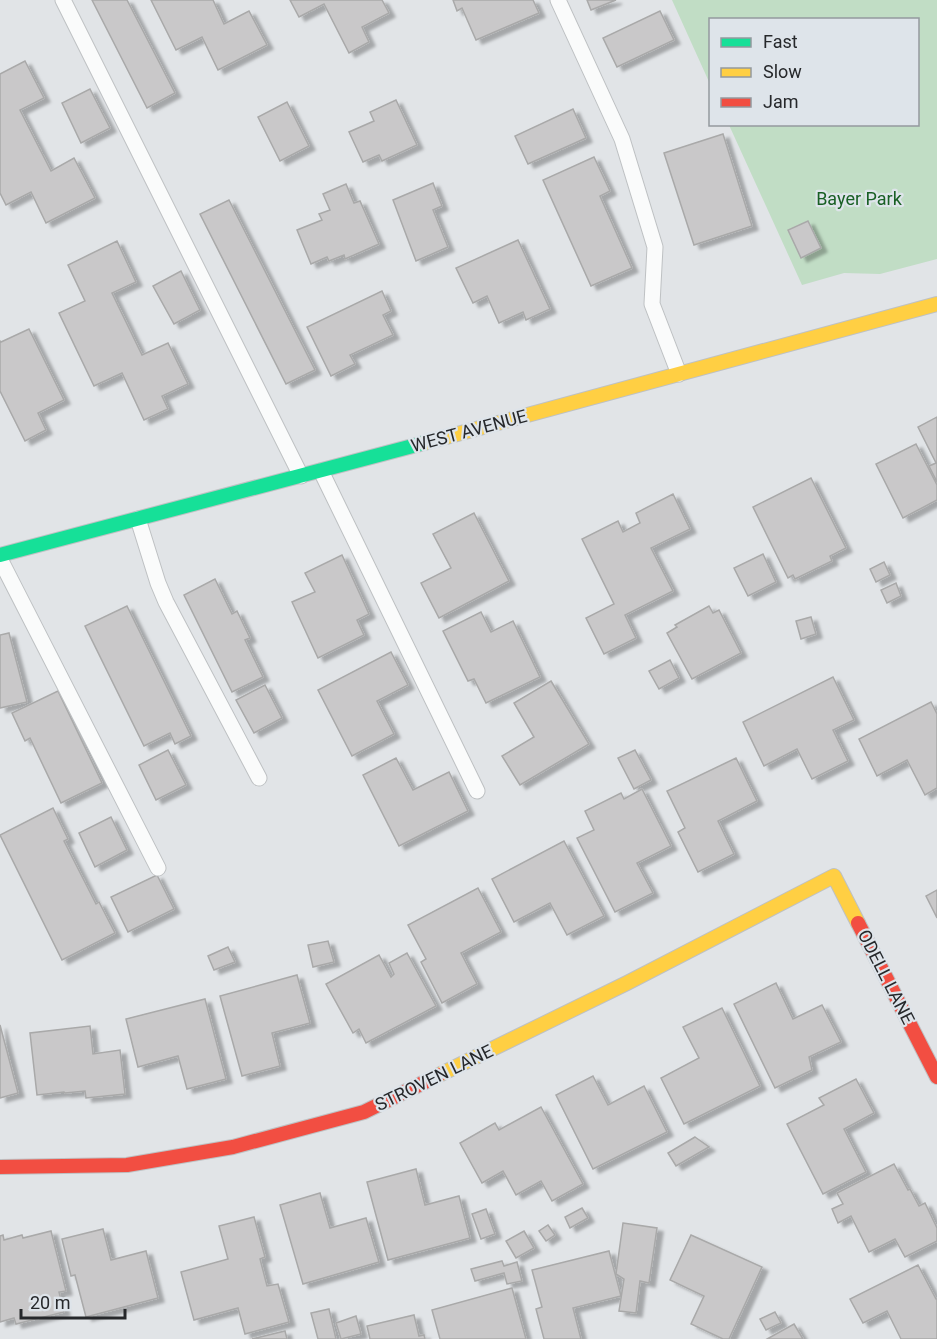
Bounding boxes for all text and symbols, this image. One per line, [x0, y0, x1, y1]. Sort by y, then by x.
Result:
legend [709, 18, 919, 126]
text: Fast [763, 31, 798, 52]
text: Slow [763, 61, 802, 82]
text: Jam [763, 91, 799, 112]
park label: Bayer Park [816, 188, 903, 209]
street label: WEST AVENUE [409, 405, 529, 456]
street label: ODELL LANE [854, 926, 919, 1027]
street label: STROVEN LANE [371, 1040, 496, 1115]
scale bar [21, 1282, 124, 1320]
text: 20 m [30, 1292, 70, 1313]

